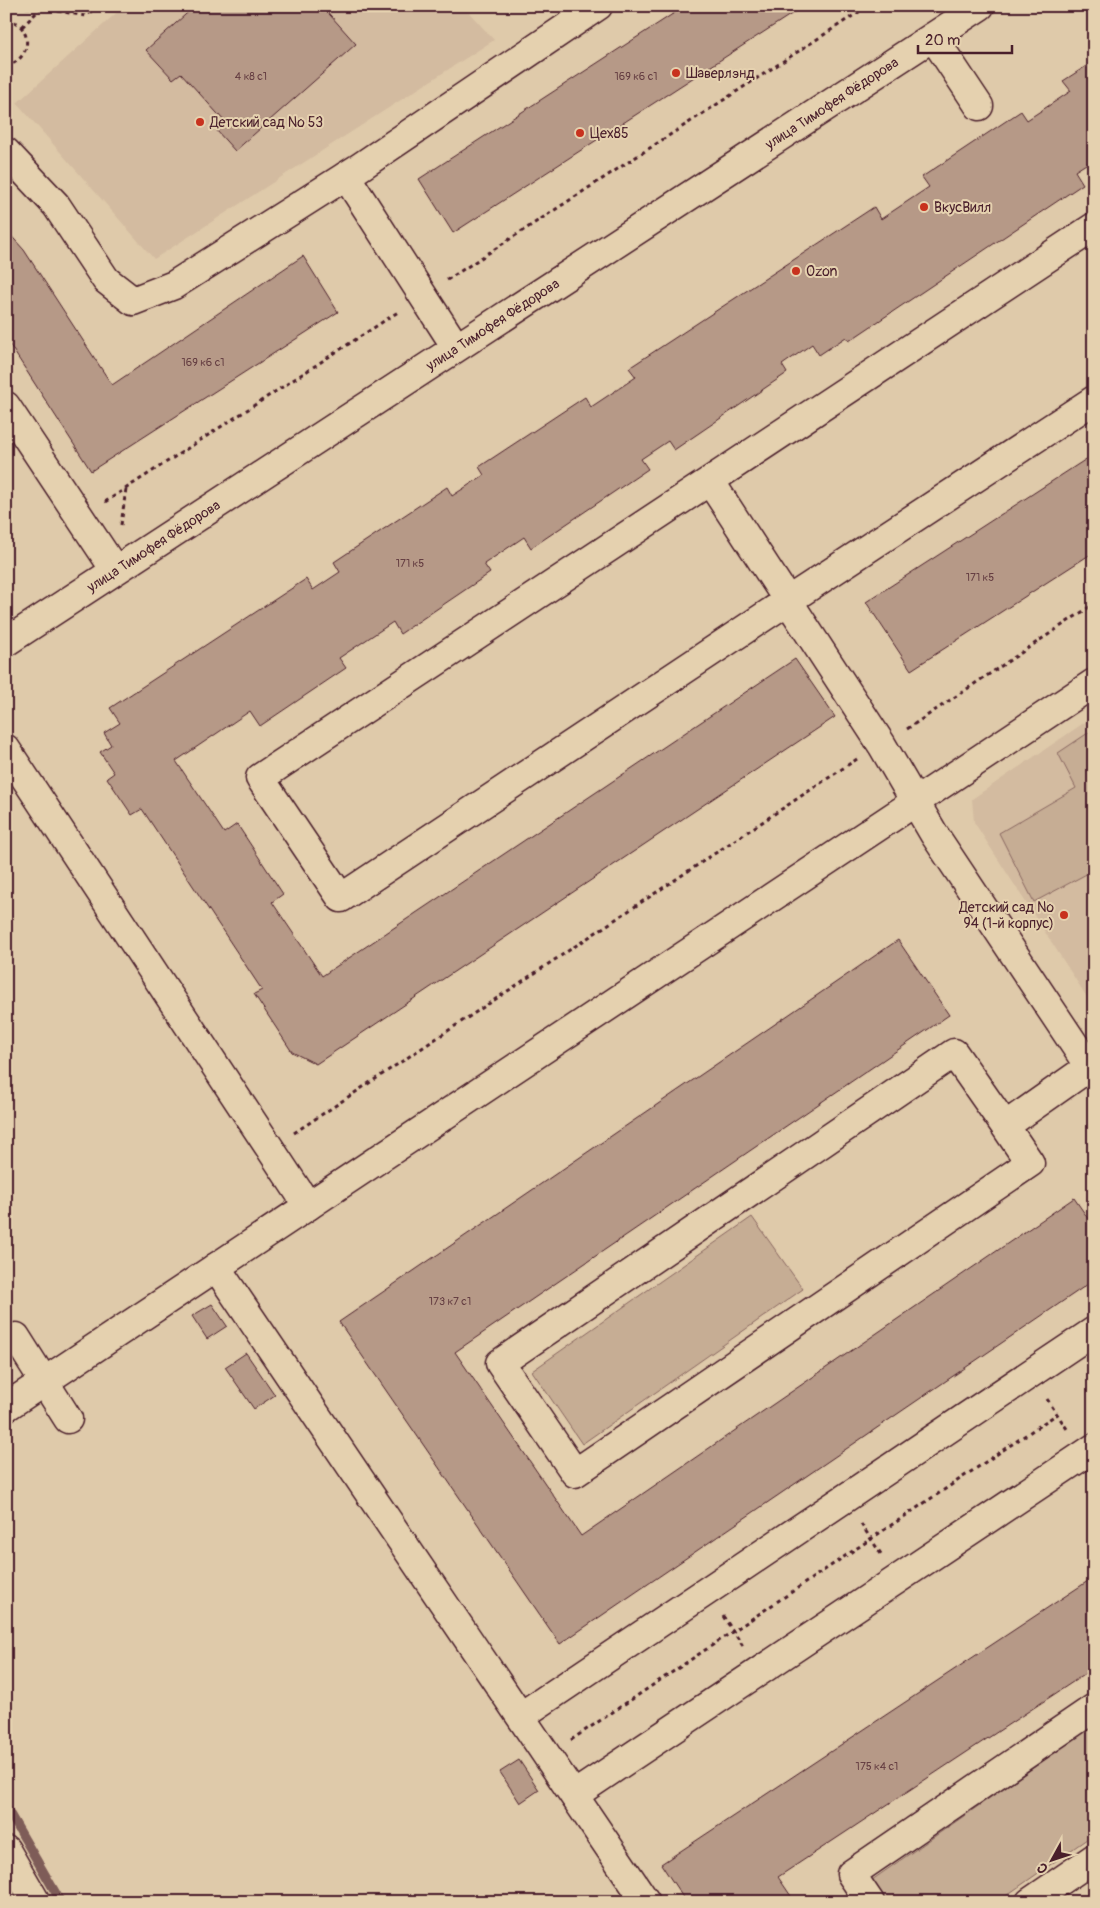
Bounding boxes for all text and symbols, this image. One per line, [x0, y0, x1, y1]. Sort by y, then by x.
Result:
scale bar [918, 22, 1011, 54]
text: 20 m [925, 31, 960, 50]
street label: улица Тимофея Фёдорова [761, 53, 901, 153]
place label: Шаверлэнд [686, 65, 755, 82]
marker: Шаверлэнд [670, 67, 682, 79]
house number: 4 к8 с1 [235, 70, 267, 83]
house number: 169 к6 с1 [614, 70, 658, 83]
place label: Детский сад № 53 [209, 114, 323, 131]
marker: Детский сад № 53 [194, 116, 206, 128]
place label: Цех85 [590, 125, 629, 142]
marker: Цех85 [574, 127, 586, 139]
place label: ВкусВилл [934, 199, 991, 216]
marker: ВкусВилл [918, 201, 930, 213]
place label: Ozon [806, 263, 838, 280]
marker: Ozon [790, 265, 802, 277]
street label: улица Тимофея Фёдорова [422, 275, 562, 375]
house number: 169 к6 с1 [181, 356, 225, 369]
street label: улица Тимофея Фёдорова [83, 496, 223, 596]
house number: 171 к5 [396, 557, 424, 570]
house number: 171 к5 [966, 571, 994, 584]
place label: Детский сад № 94 (1-й корпус) [958, 899, 1054, 932]
marker: Детский сад № 94 (1-й корпус) [1058, 909, 1070, 921]
house number: 173 к7 с1 [429, 1295, 471, 1308]
house number: 175 к4 с1 [856, 1760, 898, 1773]
north arrow [1028, 1836, 1078, 1886]
text: С [1033, 1859, 1052, 1877]

